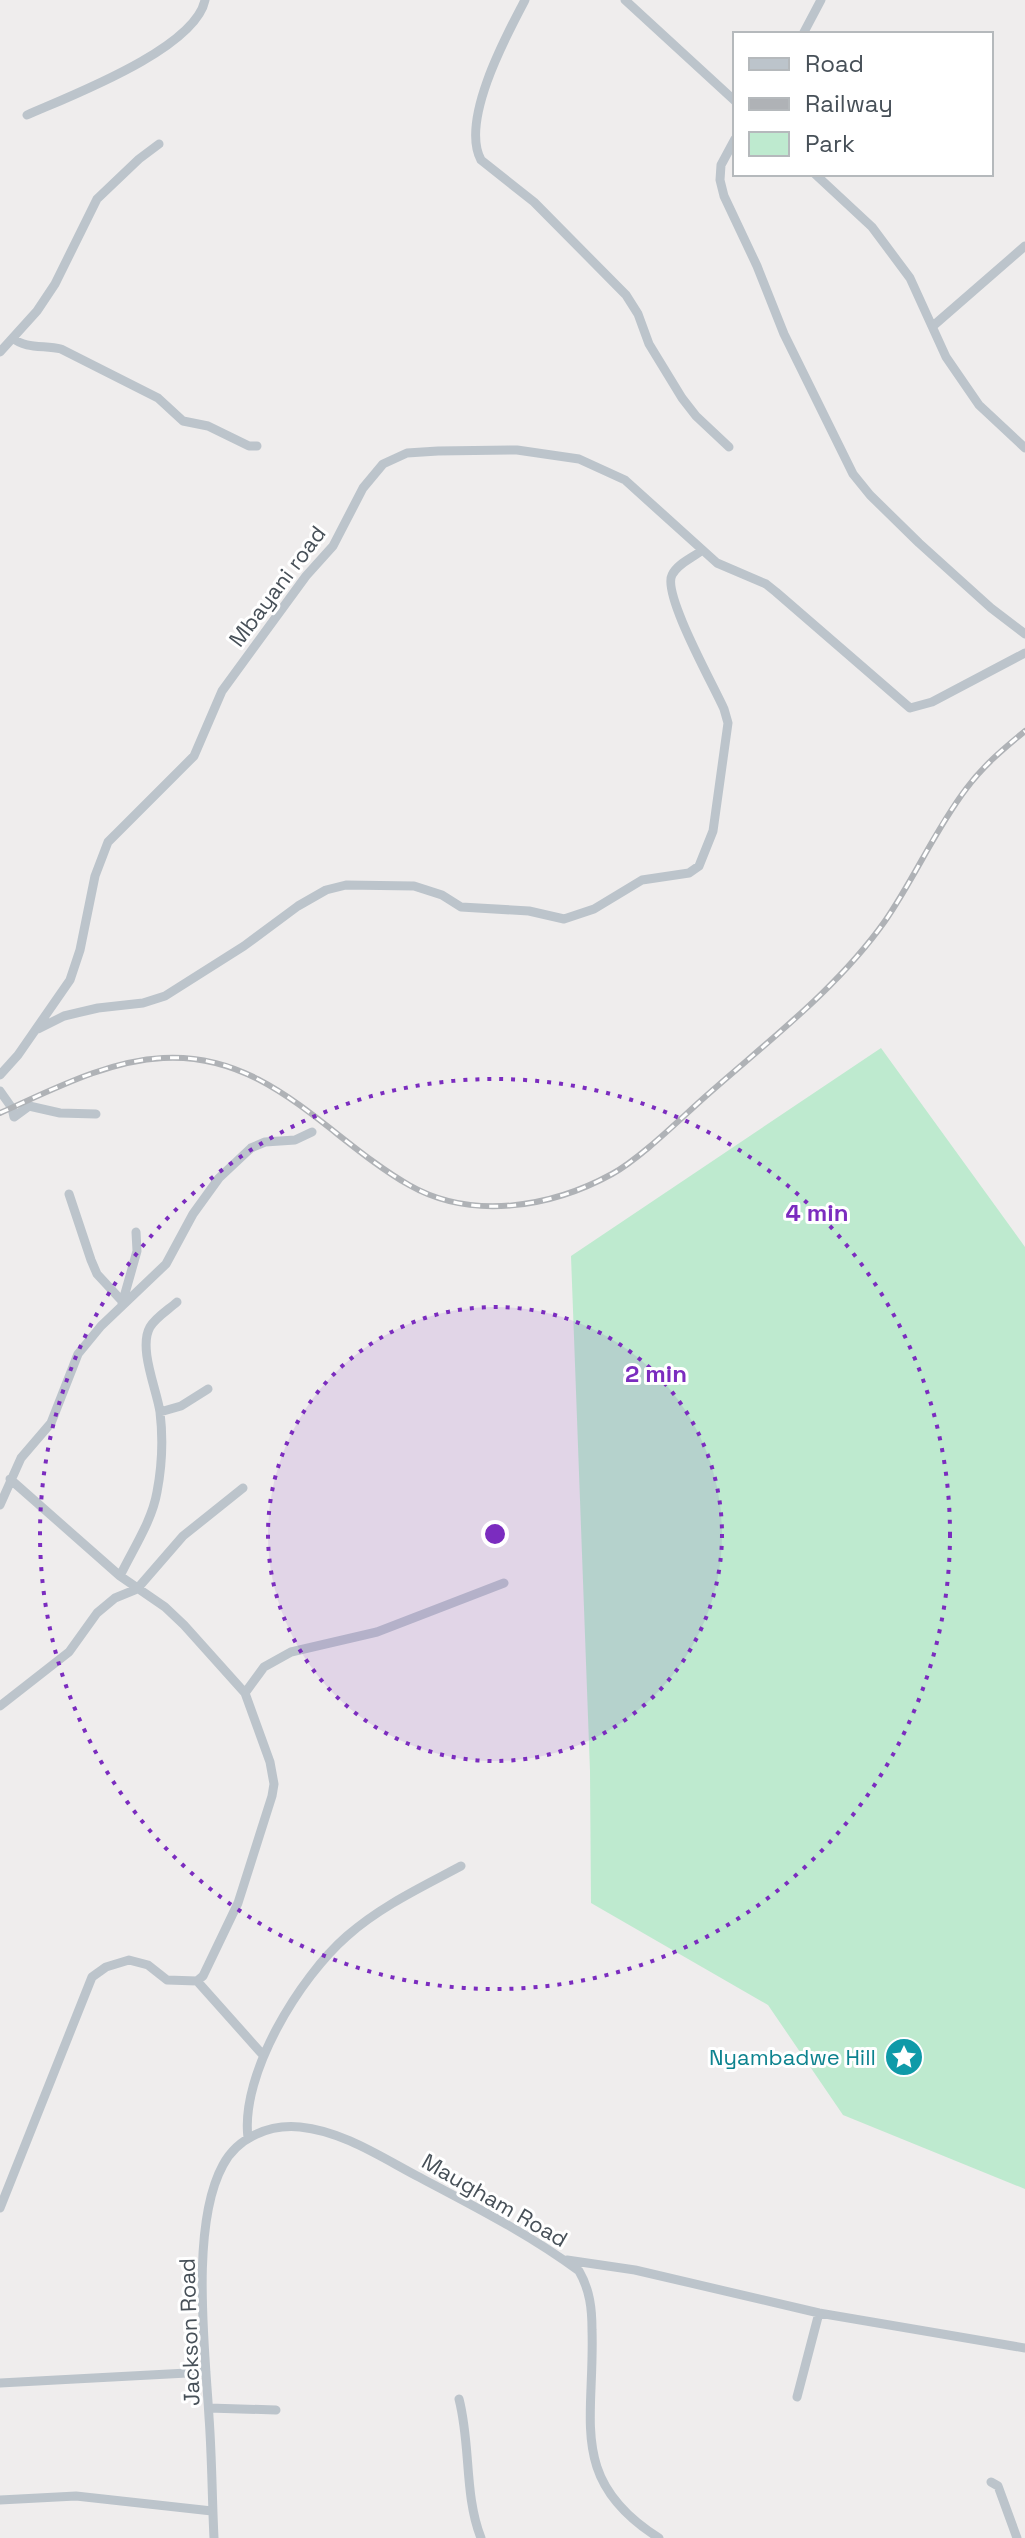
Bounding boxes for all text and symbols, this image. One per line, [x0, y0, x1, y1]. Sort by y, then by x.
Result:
legend [733, 32, 993, 176]
text: Road [805, 48, 864, 79]
text: Railway [805, 88, 893, 119]
text: Park [805, 128, 855, 159]
street label: Mbayani road [222, 520, 332, 652]
text: 4 min [785, 1197, 849, 1228]
text: 2 min [625, 1358, 687, 1389]
centre of rings [481, 1520, 509, 1548]
place icon: Nyambadwe Hill [883, 2036, 925, 2078]
place label: Nyambadwe Hill [709, 2043, 876, 2071]
street label: Maugham Road [417, 2147, 573, 2253]
street label: Jackson Road [172, 2258, 206, 2406]

